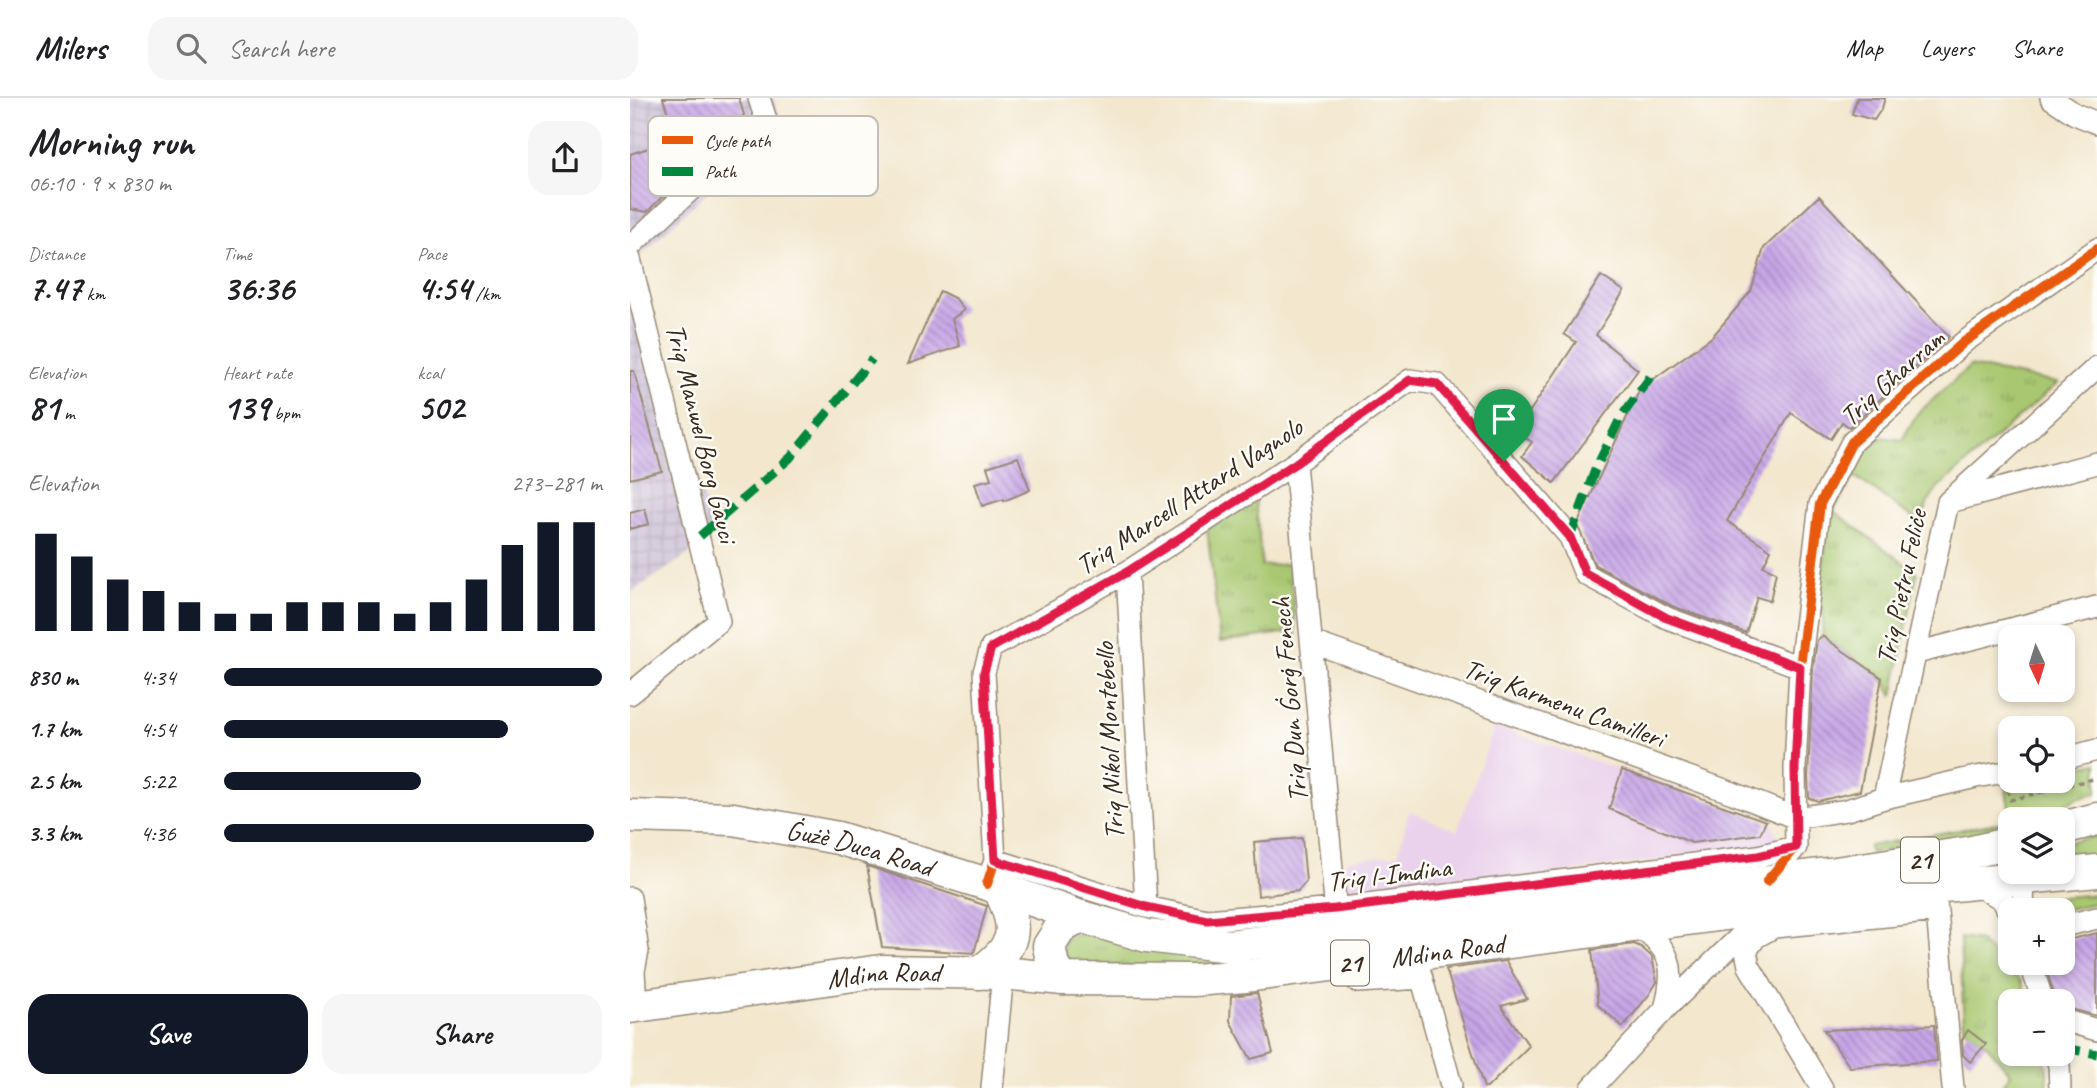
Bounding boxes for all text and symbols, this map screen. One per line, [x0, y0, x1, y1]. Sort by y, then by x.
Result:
search box [148, 17, 638, 80]
text: Milers [35, 27, 106, 69]
icon: search [172, 29, 210, 67]
text: Search here [228, 32, 334, 65]
text: Map [1846, 33, 1883, 63]
text: Layers [1921, 33, 1974, 63]
text: Share [2012, 33, 2062, 63]
legend [648, 116, 878, 196]
text: Morning run [28, 119, 194, 166]
button: share [528, 121, 602, 195]
text: Cycle path [705, 129, 771, 153]
text: Path [705, 160, 738, 184]
text: 06:10 · 9 × 830 m [28, 169, 171, 198]
text: Distance [28, 242, 85, 266]
text: Time [223, 242, 252, 266]
text: Pace [417, 242, 447, 266]
text: 7.47 [28, 266, 82, 311]
text: 36:36 [223, 266, 294, 311]
text: 4:54 [417, 266, 471, 311]
text: km [82, 282, 105, 306]
text: /km [471, 282, 500, 306]
street label: Triq Manwel Borg Gauci [658, 320, 747, 550]
street label: Triq Għarram [1832, 320, 1953, 433]
text: Elevation [28, 361, 86, 385]
text: Heart rate [223, 361, 292, 385]
text: kcal [417, 361, 442, 385]
text: 81 [28, 385, 60, 430]
text: 139 [223, 385, 270, 430]
text: 502 [417, 385, 464, 430]
pin [1474, 389, 1534, 461]
icon: arrive [1485, 400, 1523, 438]
text: m [60, 401, 75, 425]
text: bpm [270, 401, 300, 425]
street label: Triq Marcell Attard Vagnolo [1069, 408, 1311, 582]
text: Elevation [28, 469, 99, 498]
text: 273–281 m [511, 469, 602, 498]
street label: Triq Pietru Feliċe [1867, 504, 1935, 668]
street label: Triq Dun Ġorġ Fenech [1263, 596, 1315, 804]
north arrow [1998, 625, 2076, 702]
map controls [1998, 625, 2075, 1066]
street label: Triq Nikol Montebello [1086, 639, 1132, 841]
street label: Triq Karmenu Camilleri [1459, 650, 1673, 757]
text: 830 m [28, 663, 78, 692]
text: 4:34 [140, 663, 176, 692]
text: 1.7 km [28, 715, 81, 744]
text: 4:54 [140, 715, 176, 744]
button: locate [1998, 716, 2075, 793]
text: 2.5 km [28, 767, 81, 796]
text: 5:22 [140, 767, 176, 796]
button: layers [1998, 807, 2075, 884]
street label: Ġużè Duca Road [784, 812, 941, 885]
text: 3.3 km [28, 819, 82, 848]
text: 4:36 [140, 819, 176, 848]
road number: 21 [1901, 838, 1939, 882]
street label: Triq l-Imdina [1325, 849, 1455, 899]
button: + [1998, 898, 2075, 975]
street label: Mdina Road [1388, 925, 1510, 975]
road number: 21 [1331, 940, 1369, 986]
street label: Mdina Road [824, 953, 945, 996]
button: − [1998, 989, 2075, 1066]
button: Save [28, 994, 308, 1074]
button: Share [322, 994, 602, 1074]

